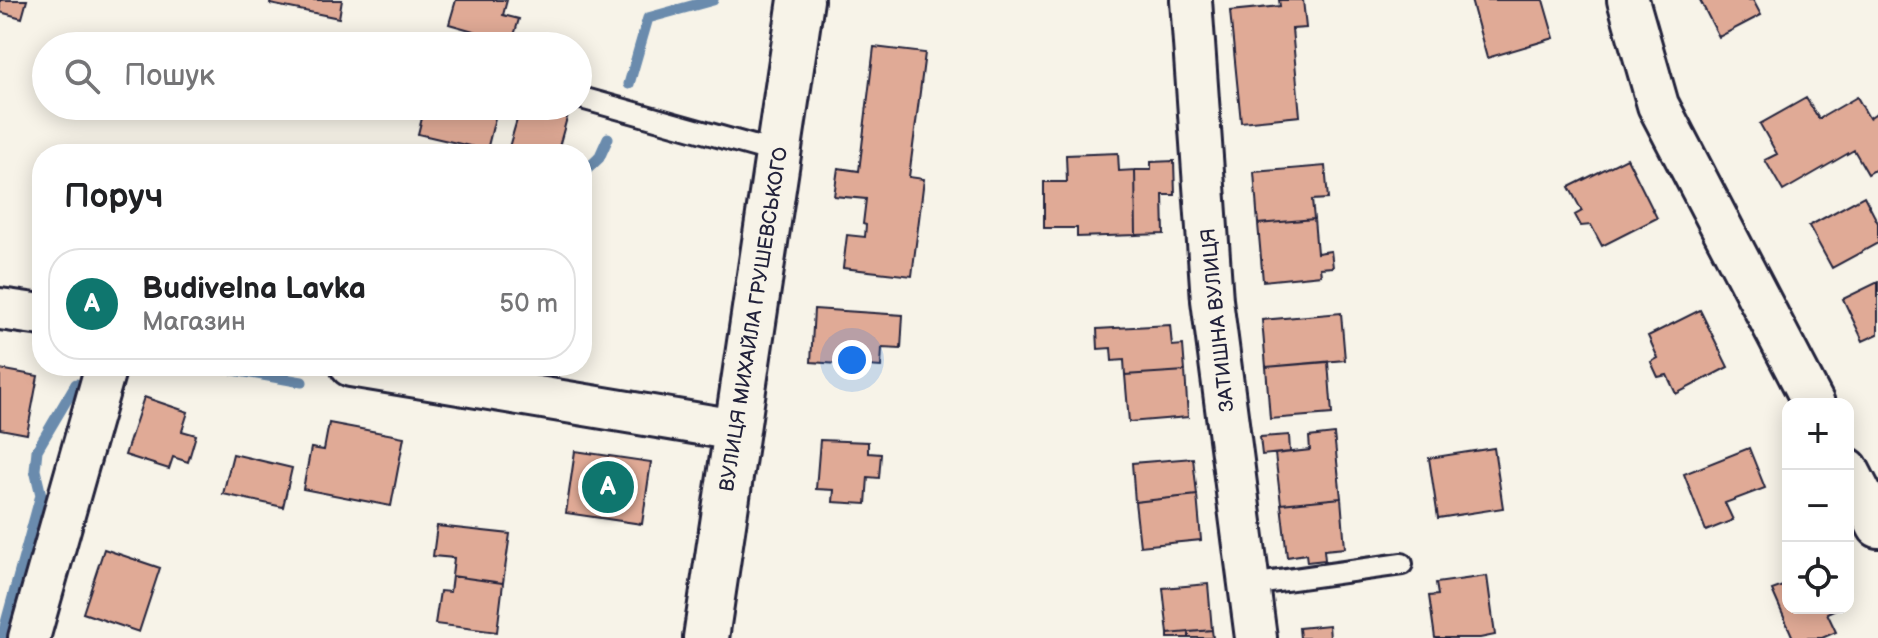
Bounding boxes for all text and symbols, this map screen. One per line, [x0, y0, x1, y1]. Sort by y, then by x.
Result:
search box [32, 32, 592, 120]
icon: search [60, 54, 104, 98]
text: Пошук [124, 58, 215, 94]
street label: ВУЛИЦЯ МИХАЙЛА ГРУШЕВСЬКОГО [715, 145, 793, 493]
text: Поруч [64, 176, 163, 217]
street label: ЗАТИШНА ВУЛИЦЯ [1196, 227, 1240, 413]
text: Budivelna Lavka [142, 271, 366, 307]
text: A [84, 289, 100, 320]
text: 50 m [499, 289, 558, 320]
text: Магазин [142, 307, 246, 338]
your location [832, 340, 872, 380]
map controls [1782, 398, 1854, 614]
button: + [1782, 398, 1854, 470]
pin: A [582, 457, 634, 517]
button: − [1782, 470, 1854, 542]
button: locate [1782, 542, 1854, 614]

